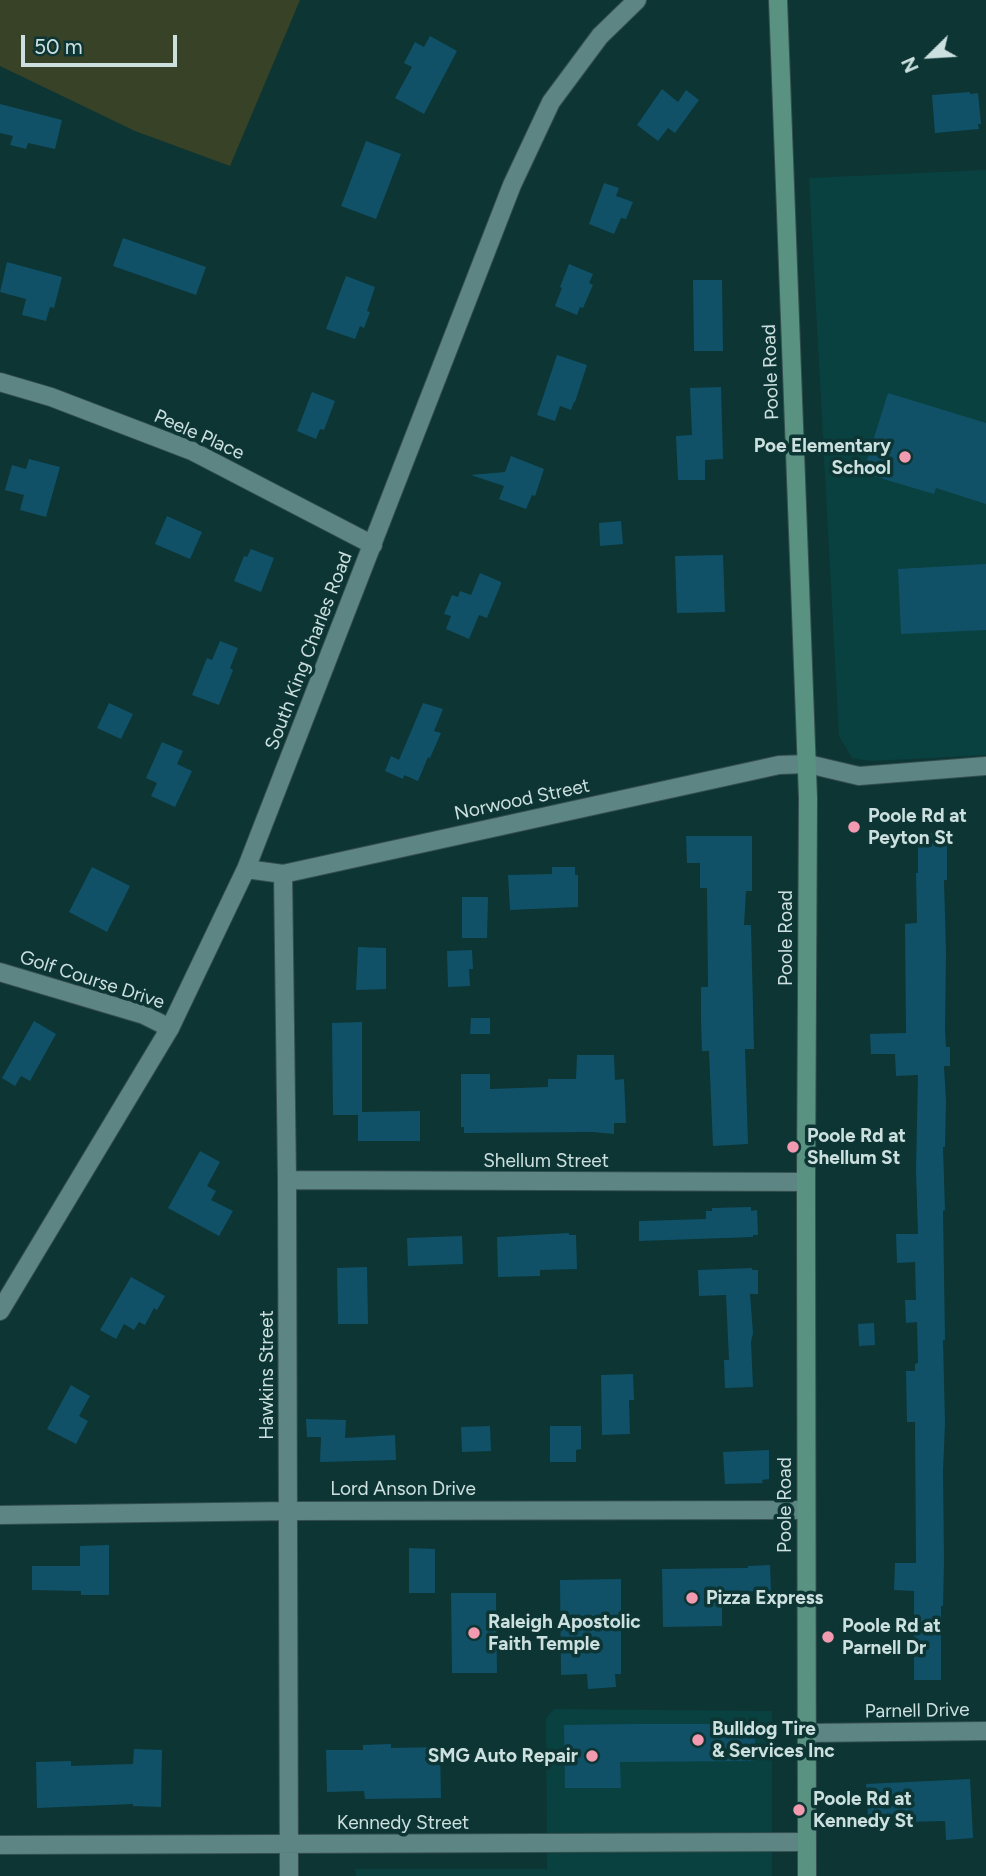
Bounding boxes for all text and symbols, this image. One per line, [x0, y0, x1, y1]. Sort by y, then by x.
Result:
scale bar [24, 21, 180, 65]
north arrow [895, 21, 965, 91]
text: 50 m [34, 34, 83, 59]
text: N [897, 53, 924, 76]
street label: Poole Road [758, 324, 784, 420]
street label: Peele Place [150, 405, 248, 465]
place label: Poe Elementary School [754, 435, 891, 479]
marker: Poe Elementary School [897, 449, 913, 465]
street label: South King Charles Road [261, 549, 357, 753]
street label: Norwood Street [452, 775, 592, 825]
place label: Poole Rd at Peyton St [868, 805, 967, 849]
marker: Poole Rd at Peyton St [846, 819, 862, 835]
street label: Poole Road [775, 890, 797, 986]
street label: Golf Course Drive [17, 946, 167, 1014]
place label: Poole Rd at Shellum St [807, 1125, 906, 1169]
marker: Poole Rd at Shellum St [785, 1139, 801, 1155]
street label: Shellum Street [483, 1150, 609, 1172]
street label: Hawkins Street [256, 1310, 278, 1440]
street label: Poole Road [774, 1457, 796, 1553]
street label: Lord Anson Drive [330, 1478, 476, 1500]
place label: Pizza Express [706, 1587, 823, 1609]
marker: Pizza Express [684, 1590, 700, 1606]
place label: Raleigh Apostolic Faith Temple [488, 1611, 641, 1655]
place label: Poole Rd at Parnell Dr [842, 1615, 941, 1659]
marker: Raleigh Apostolic Faith Temple [466, 1625, 482, 1641]
marker: Poole Rd at Parnell Dr [820, 1629, 836, 1645]
street label: Parnell Drive [864, 1699, 970, 1723]
place label: Bulldog Tire & Services Inc [712, 1718, 835, 1762]
marker: Bulldog Tire & Services Inc [690, 1732, 706, 1748]
place label: SMG Auto Repair [428, 1745, 578, 1767]
marker: SMG Auto Repair [584, 1748, 600, 1764]
place label: Poole Rd at Kennedy St [813, 1788, 914, 1832]
marker: Poole Rd at Kennedy St [791, 1802, 807, 1818]
street label: Kennedy Street [337, 1812, 469, 1834]

